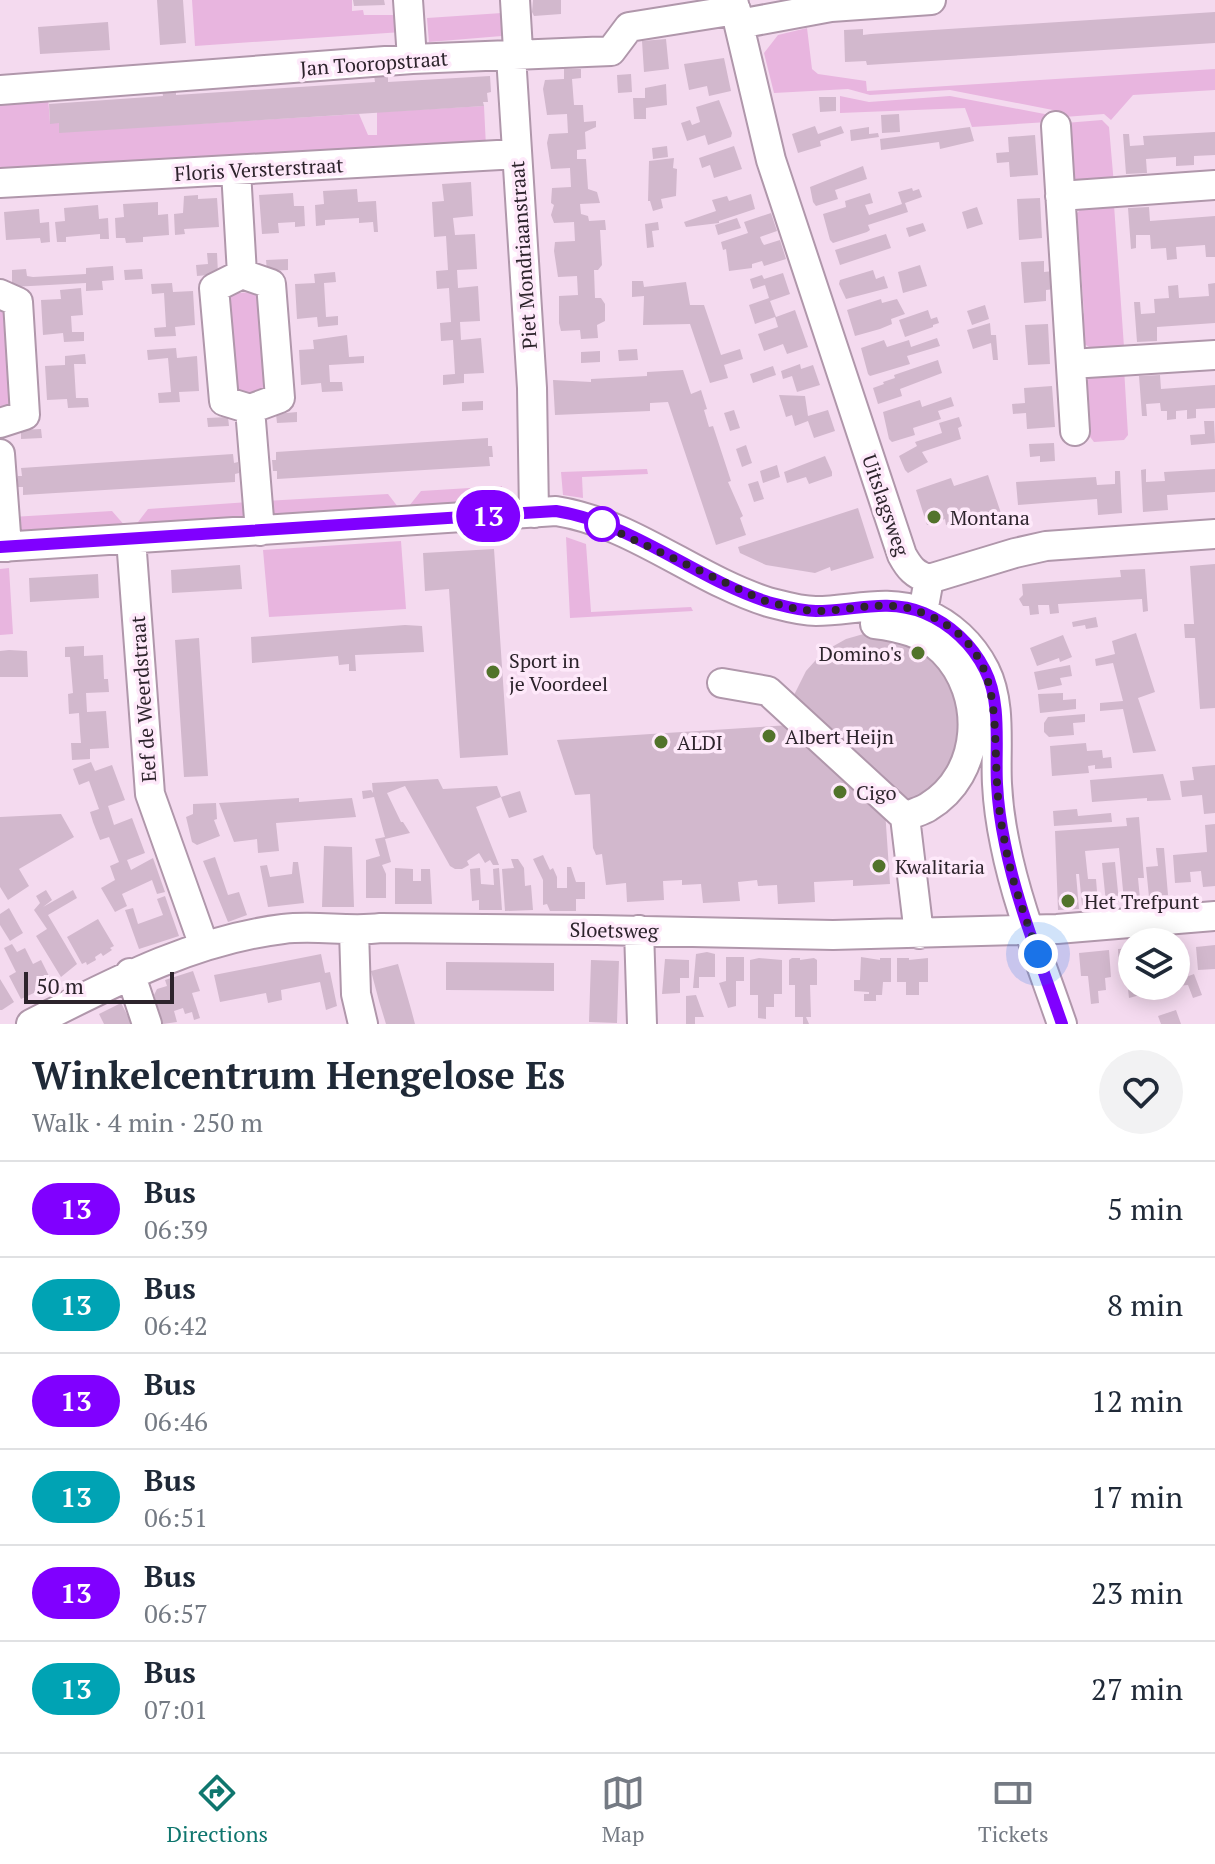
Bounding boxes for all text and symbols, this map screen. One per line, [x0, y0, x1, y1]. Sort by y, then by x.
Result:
street label: Jan Tooropstraat [299, 44, 450, 82]
street label: Floris Versterstraat [174, 151, 345, 187]
street label: Piet Mondriaanstraat [503, 159, 543, 350]
street label: Uitslagsweg [856, 451, 916, 560]
line badge: 13 [452, 490, 524, 542]
text: 13 [472, 497, 504, 534]
place label: Montana [950, 504, 1030, 531]
unlabelled marker [585, 507, 619, 541]
marker: Montana [925, 508, 943, 526]
street label: Eef de Weerdstraat [124, 614, 162, 783]
place label: Domino's [819, 640, 902, 667]
marker: Domino's [909, 644, 927, 662]
place label: Sport in je Voordeel [509, 647, 608, 697]
marker: Sport in je Voordeel [484, 663, 502, 681]
place label: Albert Heijn [785, 723, 894, 750]
marker: Albert Heijn [760, 727, 778, 745]
place label: ALDI [677, 729, 723, 756]
marker: ALDI [652, 733, 670, 751]
place label: Cigo [856, 779, 896, 806]
marker: Cigo [831, 783, 849, 801]
place label: Kwalitaria [895, 853, 985, 880]
marker: Kwalitaria [870, 857, 888, 875]
place label: Het Trefpunt [1084, 888, 1200, 915]
marker: Het Trefpunt [1059, 892, 1077, 910]
street label: Sloetsweg [569, 916, 659, 944]
map controls [1118, 928, 1190, 1000]
button: layers [1118, 928, 1190, 1000]
your location [1018, 934, 1058, 974]
scale bar [24, 968, 174, 1004]
text: 50 m [36, 971, 84, 1000]
text: Winkelcentrum Hengelose Es [32, 1050, 565, 1100]
button: heart [1099, 1050, 1183, 1134]
text: Walk · 4 min · 250 m [32, 1105, 263, 1139]
text: Bus [144, 1172, 196, 1212]
text: 5 min [1107, 1189, 1183, 1229]
text: 13 [60, 1190, 92, 1227]
text: 06:39 [144, 1212, 208, 1246]
text: Bus [144, 1268, 196, 1308]
text: 8 min [1107, 1285, 1183, 1325]
text: 13 [60, 1286, 92, 1323]
text: 06:42 [144, 1308, 208, 1342]
text: Bus [144, 1364, 196, 1404]
text: 12 min [1091, 1381, 1183, 1421]
text: 13 [60, 1382, 92, 1419]
text: 06:46 [144, 1404, 208, 1438]
text: Bus [144, 1460, 196, 1500]
text: 17 min [1091, 1477, 1183, 1517]
text: 13 [60, 1478, 92, 1515]
text: 06:51 [144, 1500, 208, 1534]
text: Bus [144, 1556, 196, 1596]
text: 23 min [1091, 1573, 1183, 1613]
text: 13 [60, 1574, 92, 1611]
text: 06:57 [144, 1596, 208, 1630]
text: Bus [144, 1652, 196, 1692]
text: 27 min [1091, 1669, 1183, 1709]
text: 13 [60, 1670, 92, 1707]
text: 07:01 [144, 1692, 208, 1726]
tab: Directions [167, 1771, 268, 1848]
tab: Map [601, 1771, 645, 1848]
tab: Tickets [978, 1771, 1048, 1848]

